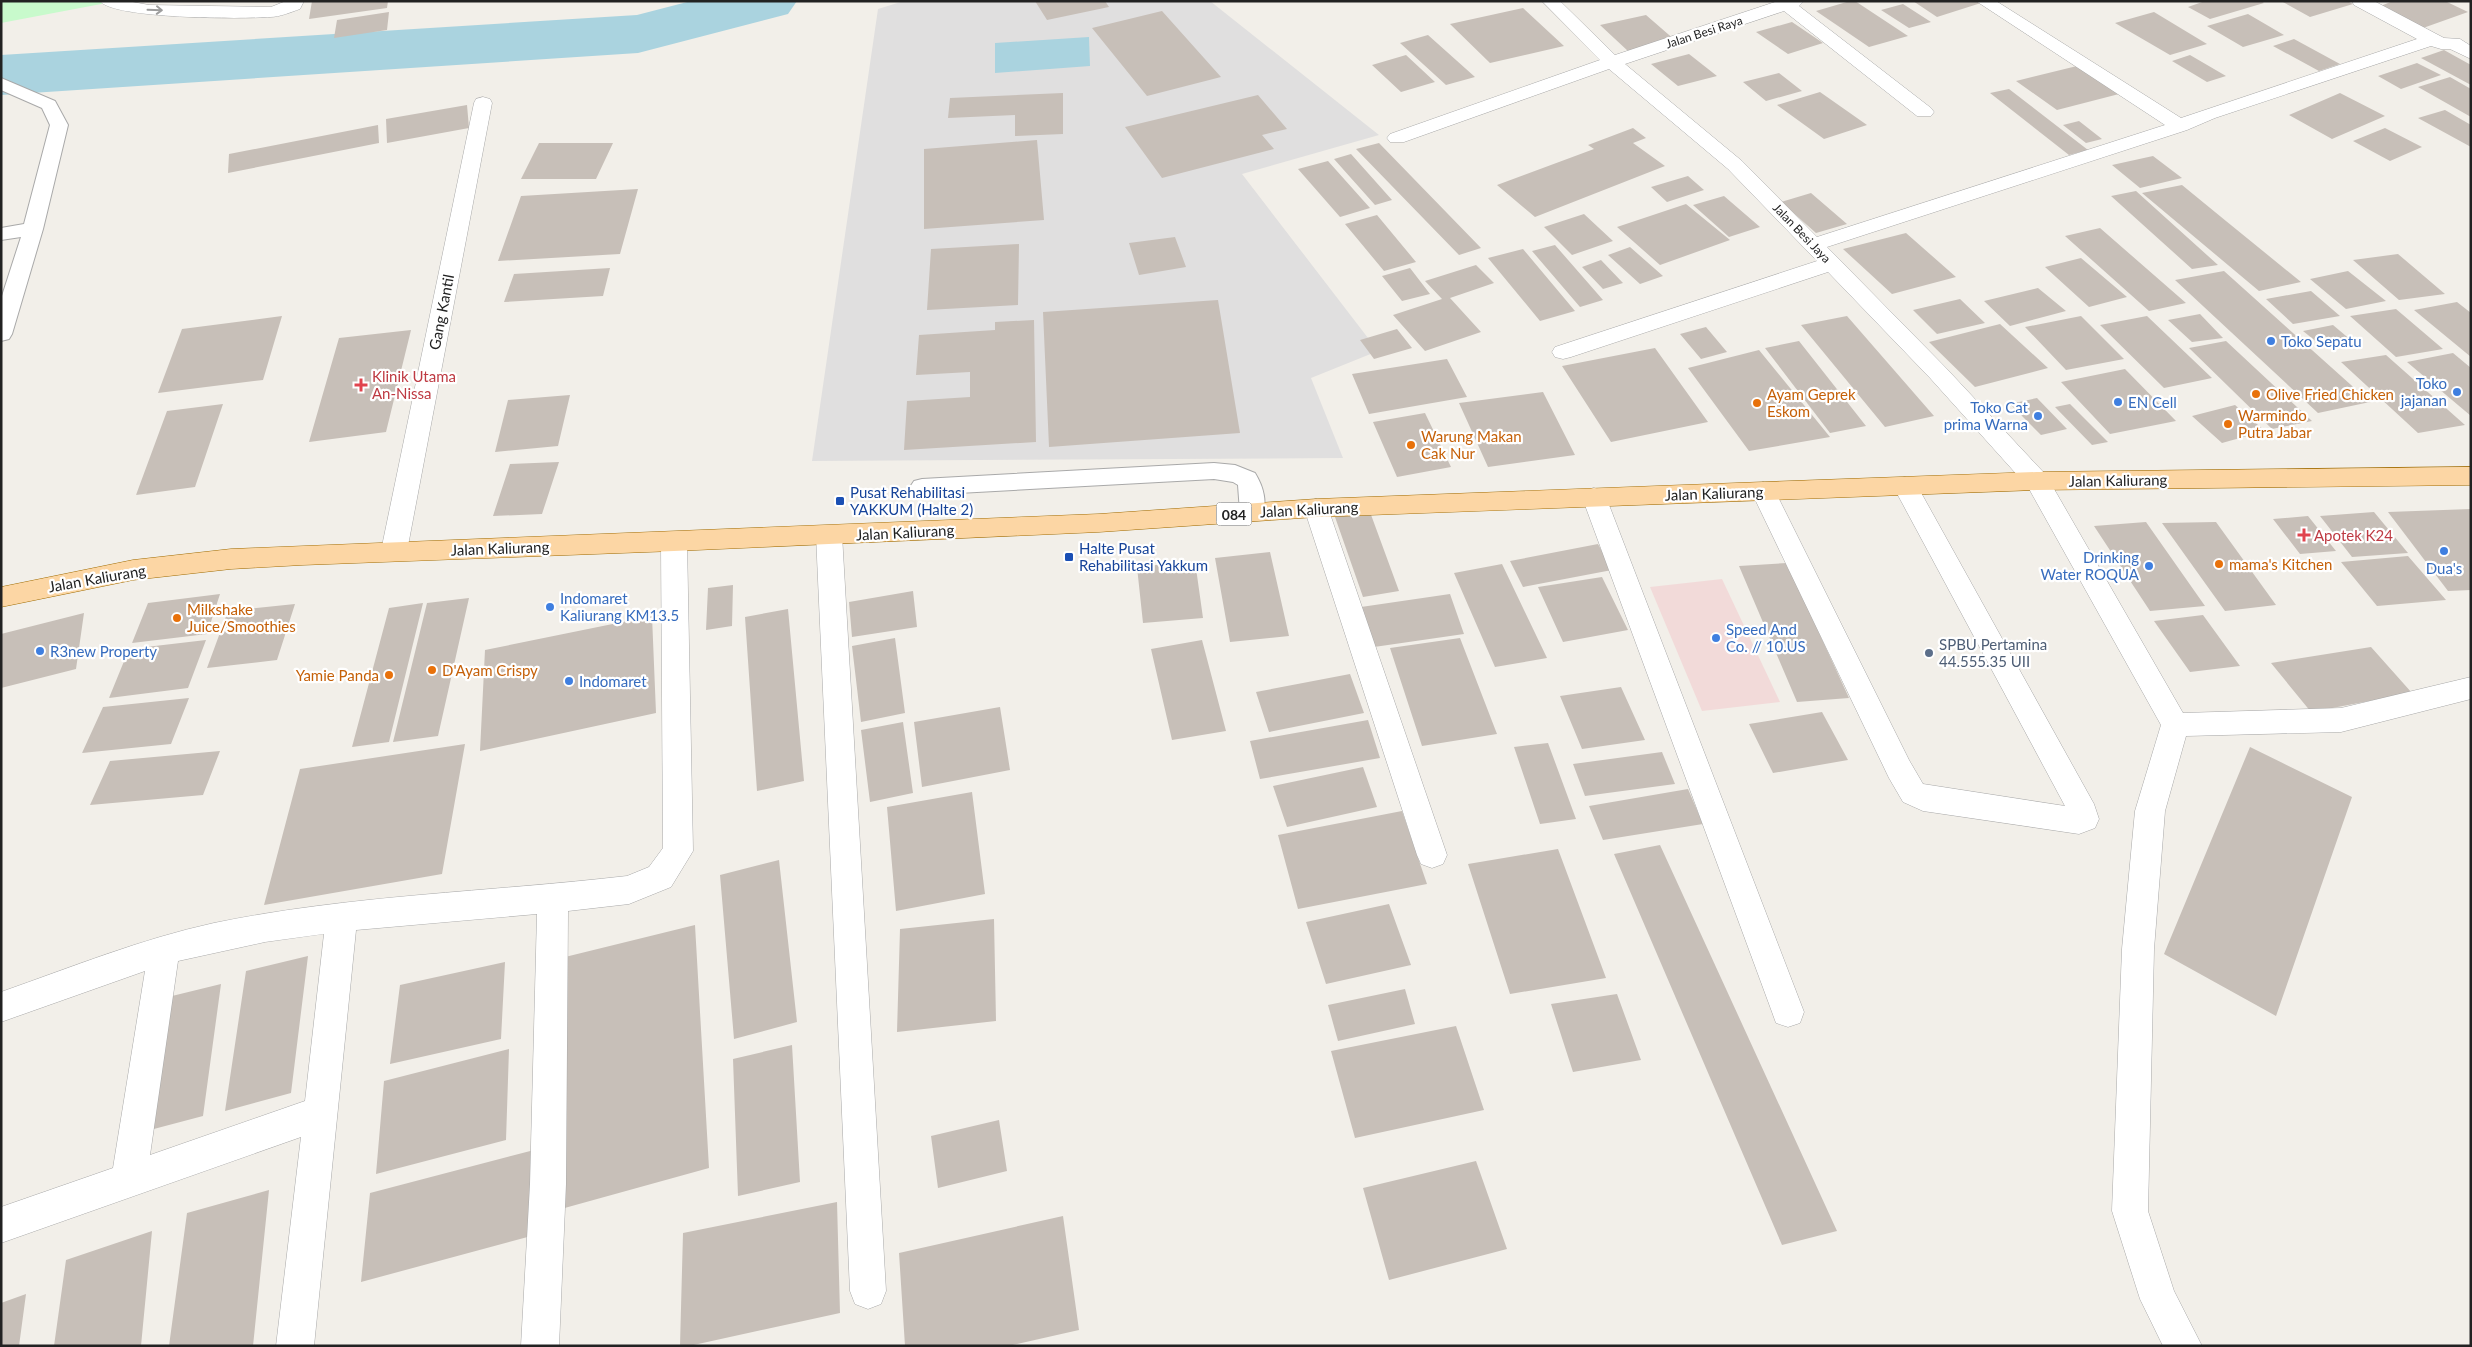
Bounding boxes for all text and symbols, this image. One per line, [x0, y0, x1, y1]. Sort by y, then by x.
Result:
one-way arrow [147, 6, 163, 15]
street label: Jalan Besi Raya [1664, 13, 1744, 51]
street label: Jalan Besi Jaya [1770, 200, 1834, 266]
street label: Gang Kantil [425, 273, 457, 351]
place label: Toko Sepatu [2281, 332, 2362, 350]
marker: Toko Sepatu [2265, 335, 2277, 347]
place label: Klinik Utama An-Nissa [372, 367, 456, 402]
place label: Toko jajanan [2400, 374, 2447, 409]
marker: Klinik Utama An-Nissa [354, 378, 368, 392]
place label: Ayam Geprek Eskom [1767, 385, 1856, 420]
place label: Olive Fried Chicken [2266, 385, 2394, 403]
marker: Toko jajanan [2451, 386, 2463, 398]
marker: Olive Fried Chicken [2250, 388, 2262, 400]
place label: EN Cell [2128, 393, 2177, 411]
marker: EN Cell [2112, 396, 2124, 408]
marker: Ayam Geprek Eskom [1751, 397, 1763, 409]
place label: Toko Cat prima Warna [1944, 398, 2029, 433]
place label: Warmindo Putra Jabar [2238, 406, 2312, 441]
marker: Toko Cat prima Warna [2032, 410, 2044, 422]
marker: Warmindo Putra Jabar [2222, 418, 2234, 430]
place label: Warung Makan Cak Nur [1421, 427, 1522, 462]
marker: Warung Makan Cak Nur [1405, 439, 1417, 451]
street label: Jalan Kaliurang [2069, 470, 2168, 490]
street label: Jalan Kaliurang [1664, 482, 1764, 504]
place label: Pusat Rehabilitasi YAKKUM (Halte 2) [850, 483, 973, 518]
marker: Pusat Rehabilitasi YAKKUM (Halte 2) [834, 495, 846, 507]
street label: Jalan Kaliurang [1259, 497, 1359, 521]
road number: 084 [1216, 502, 1252, 526]
street label: Jalan Kaliurang [855, 520, 955, 544]
place label: Apotek K24 [2314, 526, 2393, 544]
marker: Apotek K24 [2298, 529, 2310, 541]
street label: Jalan Kaliurang [450, 537, 550, 559]
place label: Halte Pusat Rehabilitasi Yakkum [1079, 539, 1208, 574]
marker: Dua's [2438, 545, 2450, 557]
place label: Drinking Water ROQUA [2040, 548, 2140, 583]
marker: Halte Pusat Rehabilitasi Yakkum [1063, 551, 1075, 563]
place label: mama's Kitchen [2229, 555, 2332, 573]
marker: mama's Kitchen [2213, 558, 2225, 570]
place label: Dua's [2426, 559, 2462, 577]
marker: Drinking Water ROQUA [2143, 560, 2155, 572]
street label: Jalan Kaliurang [47, 561, 147, 595]
place label: Indomaret Kaliurang KM13.5 [560, 589, 679, 624]
place label: Milkshake Juice/Smoothies [187, 600, 296, 635]
marker: Indomaret Kaliurang KM13.5 [544, 601, 556, 613]
marker: Milkshake Juice/Smoothies [171, 612, 183, 624]
place label: Speed And Co. // 10.US [1726, 620, 1806, 655]
marker: Speed And Co. // 10.US [1710, 632, 1722, 644]
place label: SPBU Pertamina 44.555.35 UII [1939, 635, 2047, 670]
place label: R3new Property [50, 642, 157, 660]
marker: R3new Property [34, 645, 46, 657]
marker: SPBU Pertamina 44.555.35 UII [1923, 647, 1935, 659]
place label: D'Ayam Crispy [442, 661, 538, 679]
marker: D'Ayam Crispy [426, 664, 438, 676]
place label: Yamie Panda [296, 666, 379, 684]
marker: Yamie Panda [383, 669, 395, 681]
place label: Indomaret [579, 672, 647, 690]
marker: Indomaret [563, 675, 575, 687]

